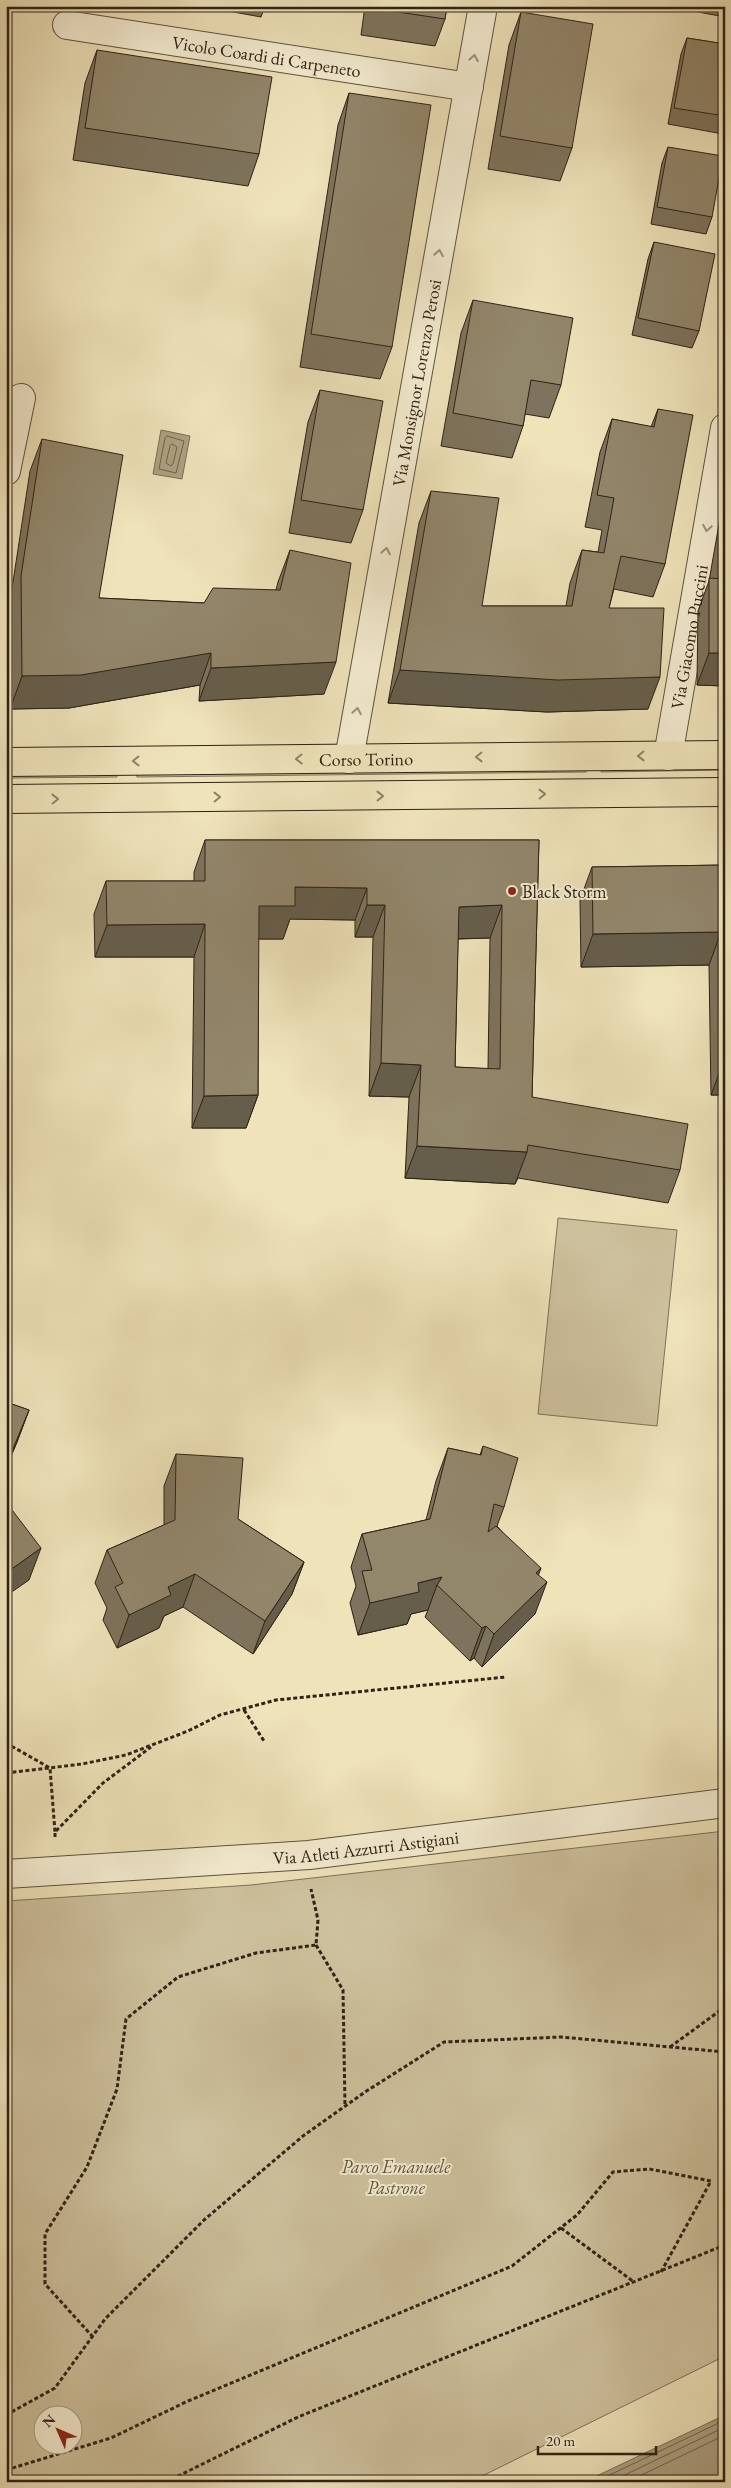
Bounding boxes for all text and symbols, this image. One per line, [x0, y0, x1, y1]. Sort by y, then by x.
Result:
street label: Vicolo Coardi di Carpeneto [171, 30, 363, 82]
one-way arrow [468, 54, 478, 63]
one-way arrow [433, 248, 443, 257]
street label: Via Monsignor Lorenzo Perosi [386, 277, 446, 488]
one-way arrow [703, 523, 713, 532]
one-way arrow [380, 546, 390, 555]
street label: Via Giacomo Puccini [665, 562, 713, 711]
one-way arrow [352, 706, 362, 715]
street label: Corso Torino [319, 747, 413, 770]
one-way arrow [637, 751, 644, 761]
one-way arrow [474, 752, 482, 763]
one-way arrow [294, 754, 302, 764]
one-way arrow [132, 756, 140, 766]
one-way arrow [539, 789, 547, 799]
one-way arrow [376, 790, 384, 801]
one-way arrow [214, 792, 222, 802]
one-way arrow [51, 793, 59, 804]
place label: Black Storm [522, 880, 606, 903]
marker: Black Storm [506, 885, 518, 897]
street label: Via Atleti Azzurri Astigiani [272, 1825, 461, 1869]
park label: Parco Emanuele Pastrone [342, 2155, 451, 2199]
north arrow [32, 2406, 82, 2456]
text: N [38, 2410, 60, 2431]
scale bar [538, 2423, 656, 2455]
text: 20 m [546, 2431, 575, 2450]

